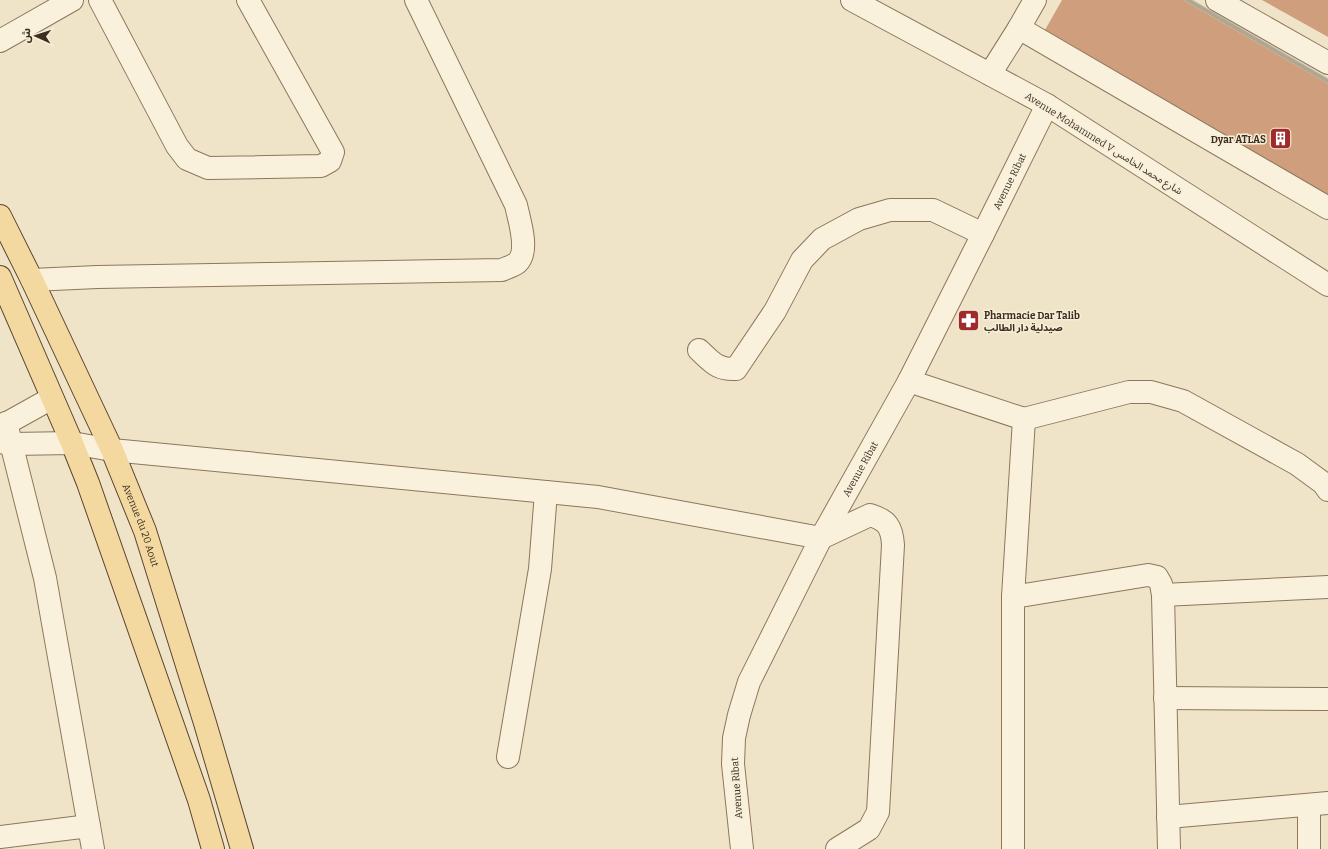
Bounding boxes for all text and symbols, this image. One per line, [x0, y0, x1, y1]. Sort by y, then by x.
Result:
north arrow [16, 16, 56, 56]
text: ش [20, 28, 33, 43]
street label: Avenue Mohammed V شارع محمد الخامس [1022, 90, 1184, 198]
building icon: Dyar ATLAS [1268, 126, 1294, 152]
place label: Dyar ATLAS [1211, 134, 1266, 146]
street label: Avenue Ribat [991, 151, 1029, 212]
pharmacy icon: Pharmacie Dar Talib صيدلية دار الطالب [955, 308, 981, 334]
place label: Pharmacie Dar Talib صيدلية دار الطالب [984, 310, 1080, 334]
street label: Avenue Ribat [840, 439, 881, 499]
street label: Avenue du 20 Aout [119, 482, 161, 569]
street label: Avenue Ribat [729, 756, 745, 819]

